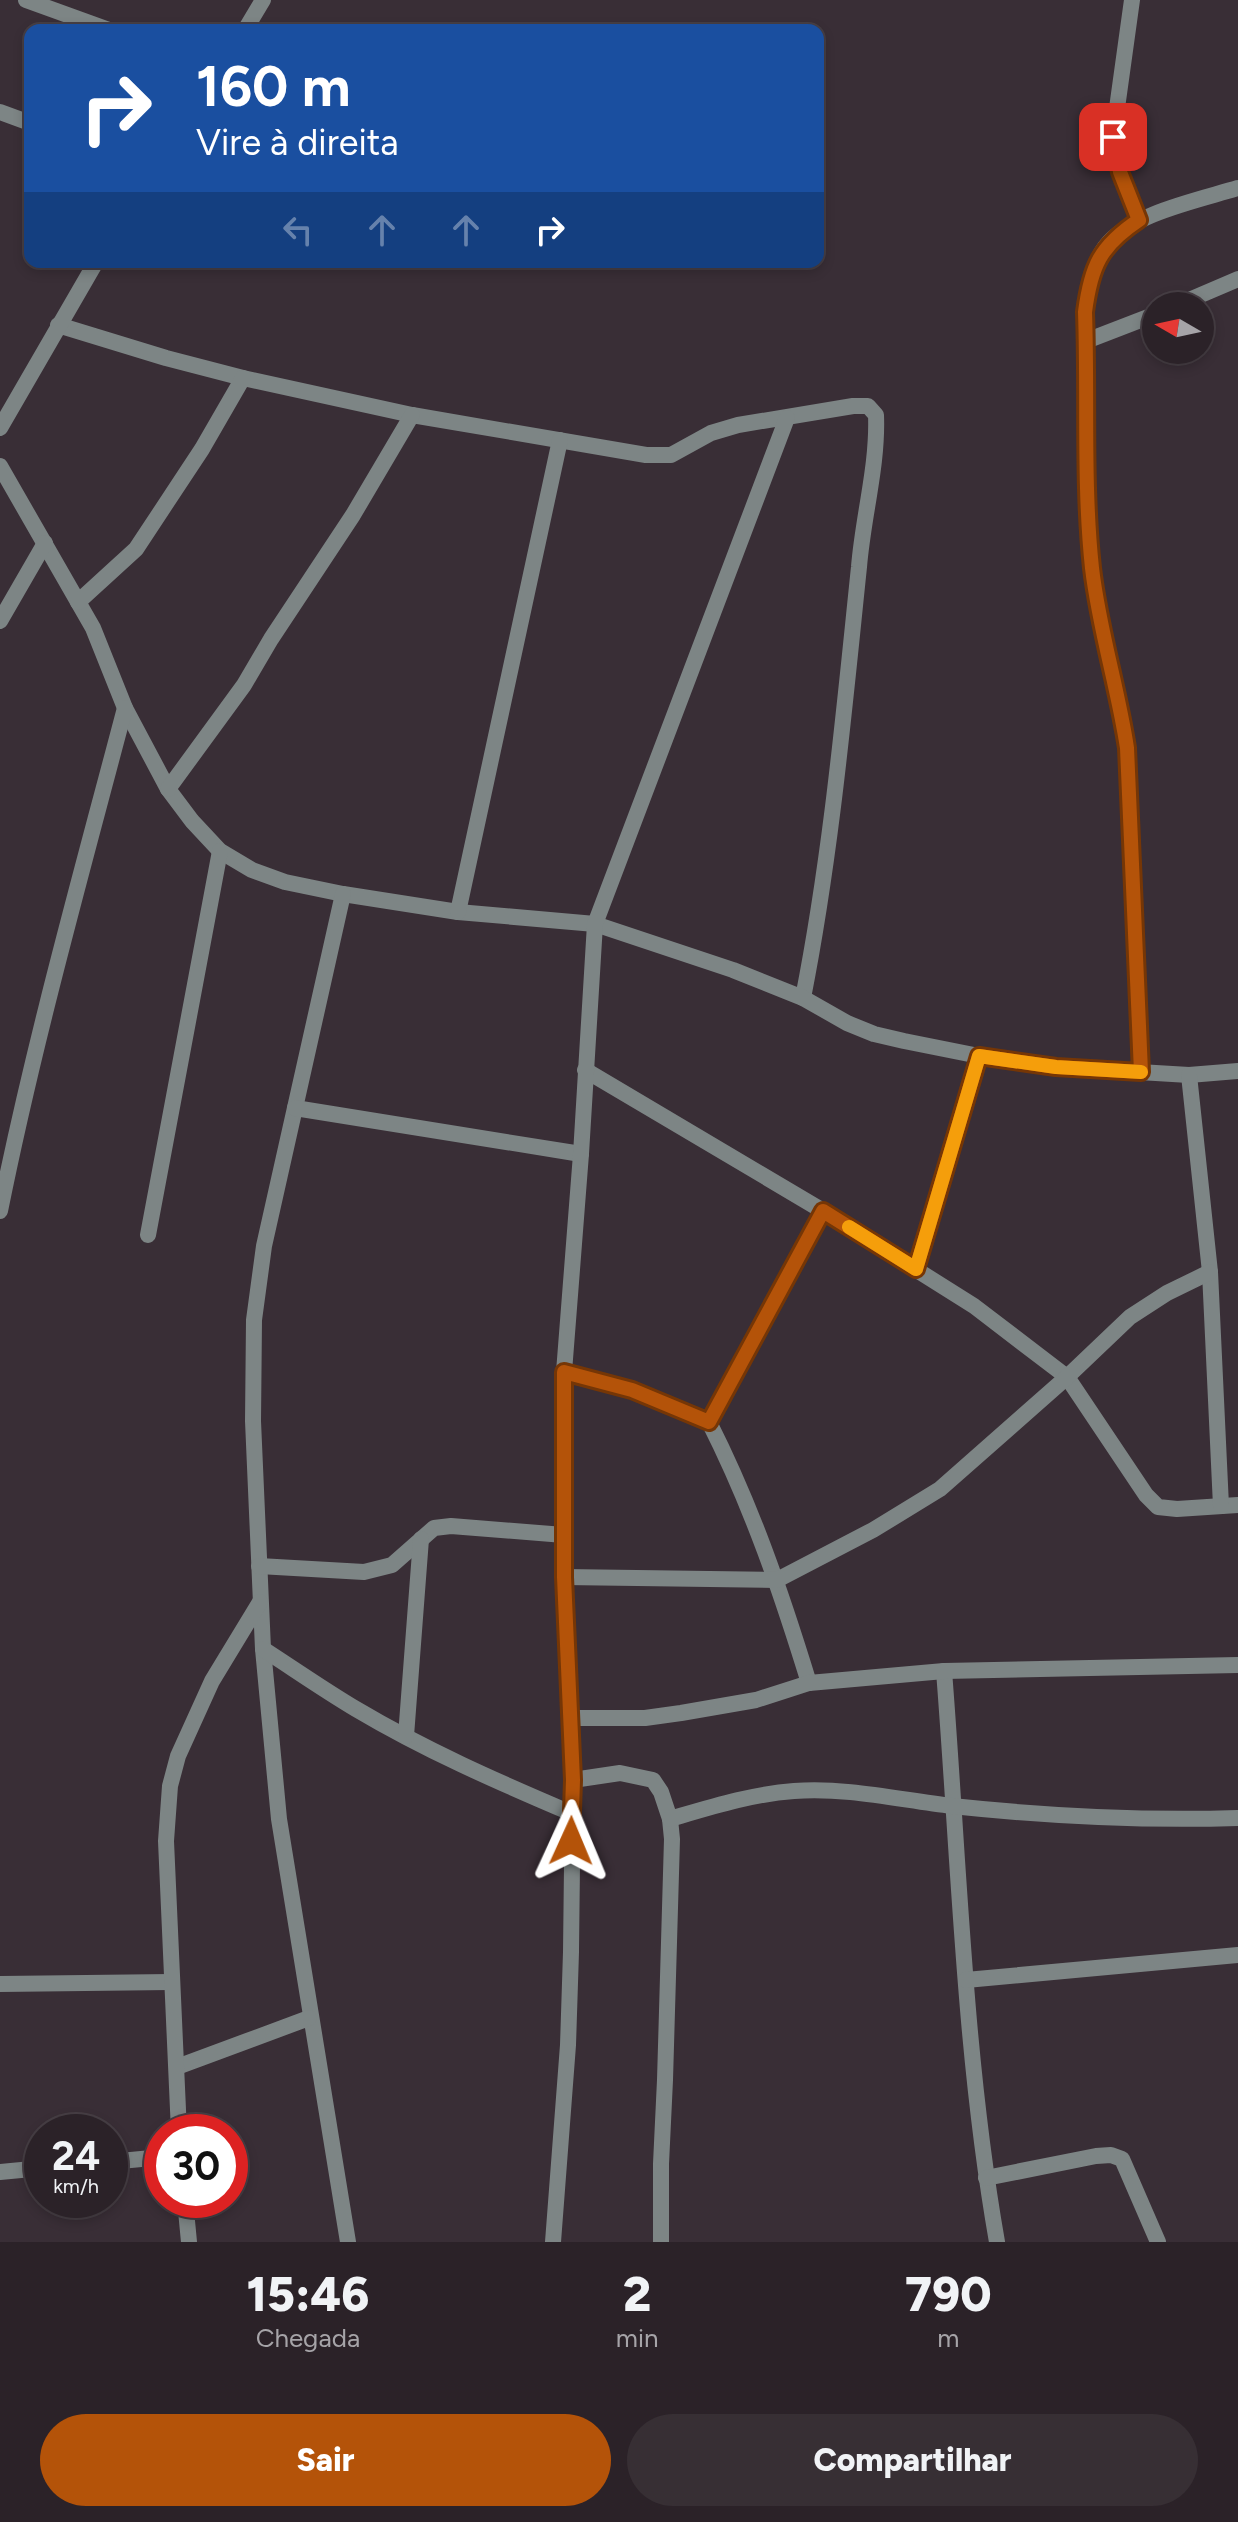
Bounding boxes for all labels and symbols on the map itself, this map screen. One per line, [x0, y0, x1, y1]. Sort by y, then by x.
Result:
pin [1079, 103, 1147, 171]
north arrow [1142, 292, 1214, 364]
position arrow [529, 1799, 613, 1883]
speed limit sign: 30 [144, 2114, 248, 2218]

